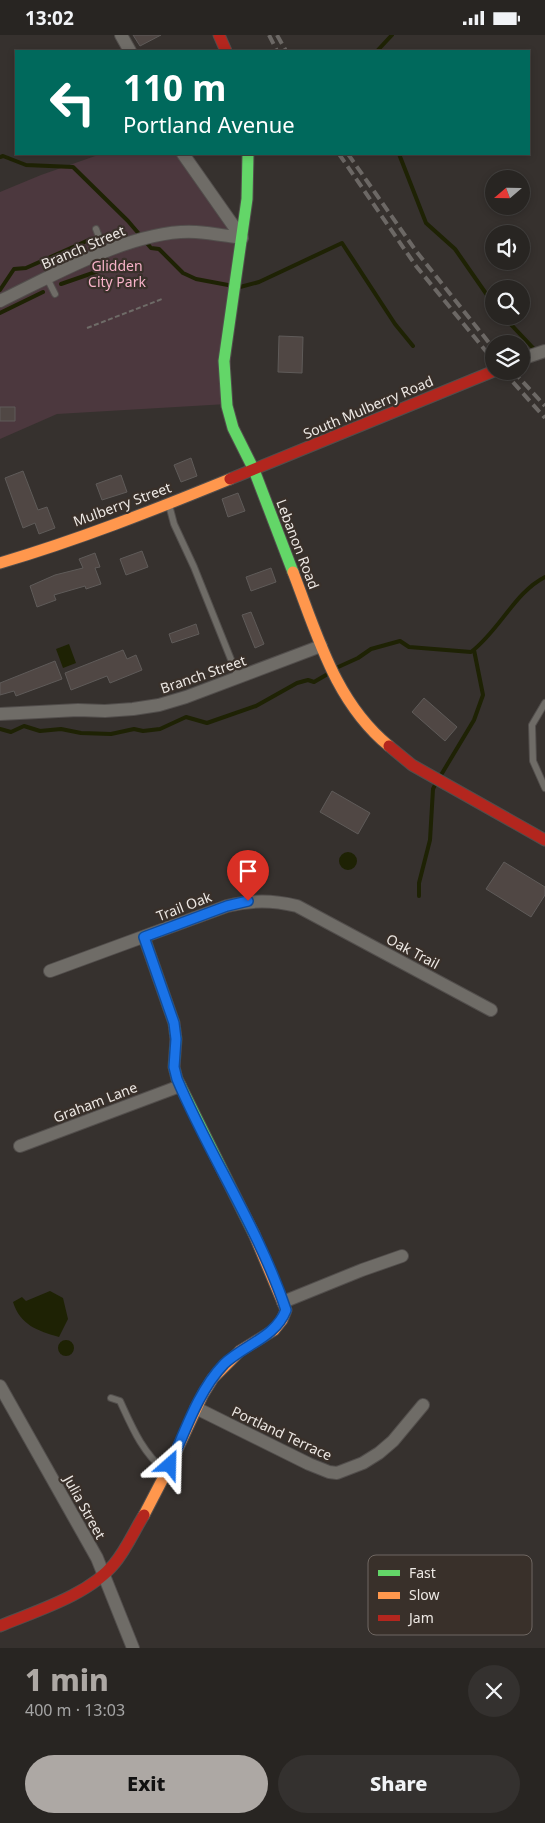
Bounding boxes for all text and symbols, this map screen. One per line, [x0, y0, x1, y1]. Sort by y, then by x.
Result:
text: 13:02 [25, 5, 74, 31]
text: 110 m [123, 64, 226, 111]
icon: left [40, 70, 105, 135]
text: Portland Avenue [123, 109, 295, 139]
north arrow [485, 170, 530, 215]
map controls [485, 170, 530, 380]
street label: Branch Street [38, 221, 128, 273]
button: sound [485, 225, 530, 270]
park label: Glidden City Park [88, 256, 146, 291]
button: search [485, 280, 530, 325]
button: layers [485, 335, 530, 380]
street label: South Mulberry Road [300, 371, 436, 443]
street label: Mulberry Street [70, 477, 174, 531]
street label: Lebanon Road [272, 496, 324, 592]
street label: Branch Street [158, 650, 248, 698]
pin [227, 850, 269, 901]
icon: arrive [234, 857, 262, 885]
street label: Trail Oak [154, 887, 215, 925]
street label: Oak Trail [383, 929, 443, 973]
street label: Graham Lane [50, 1077, 140, 1127]
street label: Portland Terrace [229, 1401, 335, 1465]
position arrow [143, 1438, 195, 1490]
street label: Julia Street [59, 1470, 110, 1542]
legend [368, 1555, 532, 1635]
text: Fast [409, 1563, 436, 1582]
text: Slow [409, 1585, 440, 1604]
text: Jam [407, 1608, 434, 1627]
text: 1 min [25, 1659, 109, 1700]
button: close [468, 1665, 520, 1717]
text: 400 m · 13:03 [25, 1699, 125, 1721]
button: Exit [25, 1755, 268, 1813]
button: Share [278, 1755, 520, 1813]

